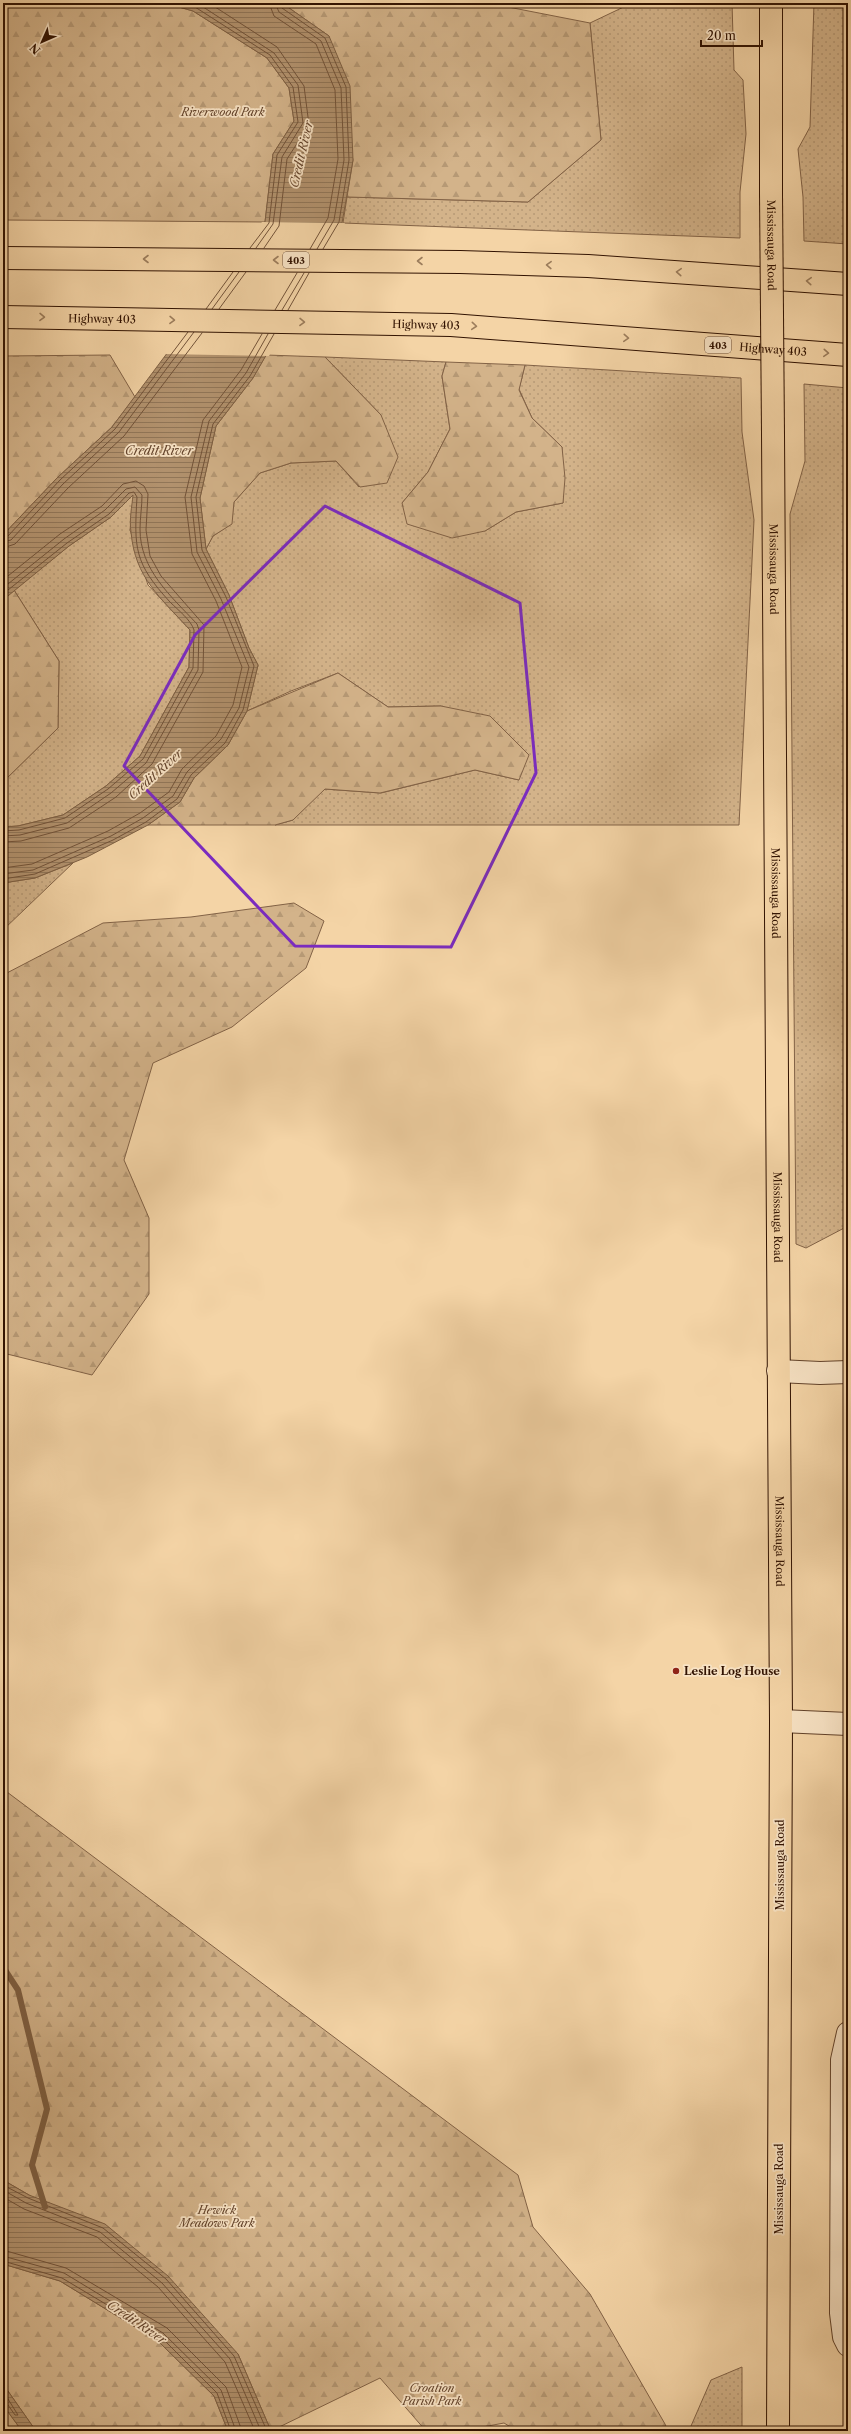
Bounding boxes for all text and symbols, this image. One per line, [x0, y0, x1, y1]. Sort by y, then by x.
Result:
north arrow [22, 22, 62, 62]
scale bar [701, 22, 762, 48]
text: 20 m [707, 28, 736, 43]
text: N [26, 40, 43, 57]
park label: Riverwood Park [180, 105, 265, 119]
water label: Credit River [286, 118, 316, 189]
street label: Mississauga Road [764, 199, 779, 291]
road number: 403 [283, 252, 309, 268]
one-way arrow [143, 255, 149, 263]
one-way arrow [273, 256, 279, 264]
one-way arrow [417, 257, 423, 265]
one-way arrow [546, 261, 552, 269]
one-way arrow [676, 268, 682, 277]
one-way arrow [806, 277, 812, 286]
street label: Highway 403 [68, 311, 136, 326]
one-way arrow [39, 313, 45, 322]
one-way arrow [169, 316, 175, 324]
street label: Highway 403 [392, 317, 460, 333]
one-way arrow [299, 318, 305, 326]
one-way arrow [471, 322, 477, 331]
one-way arrow [623, 334, 629, 343]
road number: 403 [705, 337, 731, 353]
street label: Highway 403 [739, 340, 807, 359]
one-way arrow [823, 349, 829, 358]
water label: Credit River [125, 443, 194, 458]
street label: Mississauga Road [767, 523, 781, 615]
water label: Credit River [125, 745, 186, 802]
street label: Mississauga Road [769, 847, 783, 939]
street label: Mississauga Road [771, 1171, 785, 1263]
street label: Mississauga Road [773, 1495, 787, 1587]
place label: Leslie Log House [684, 1664, 780, 1678]
marker: Leslie Log House [671, 1666, 681, 1676]
street label: Mississauga Road [773, 1819, 787, 1911]
street label: Mississauga Road [772, 2143, 786, 2235]
park label: Hewick Meadows Park [177, 2203, 255, 2230]
water label: Credit River [105, 2297, 171, 2348]
park label: Croation Parish Park [401, 2381, 462, 2408]

